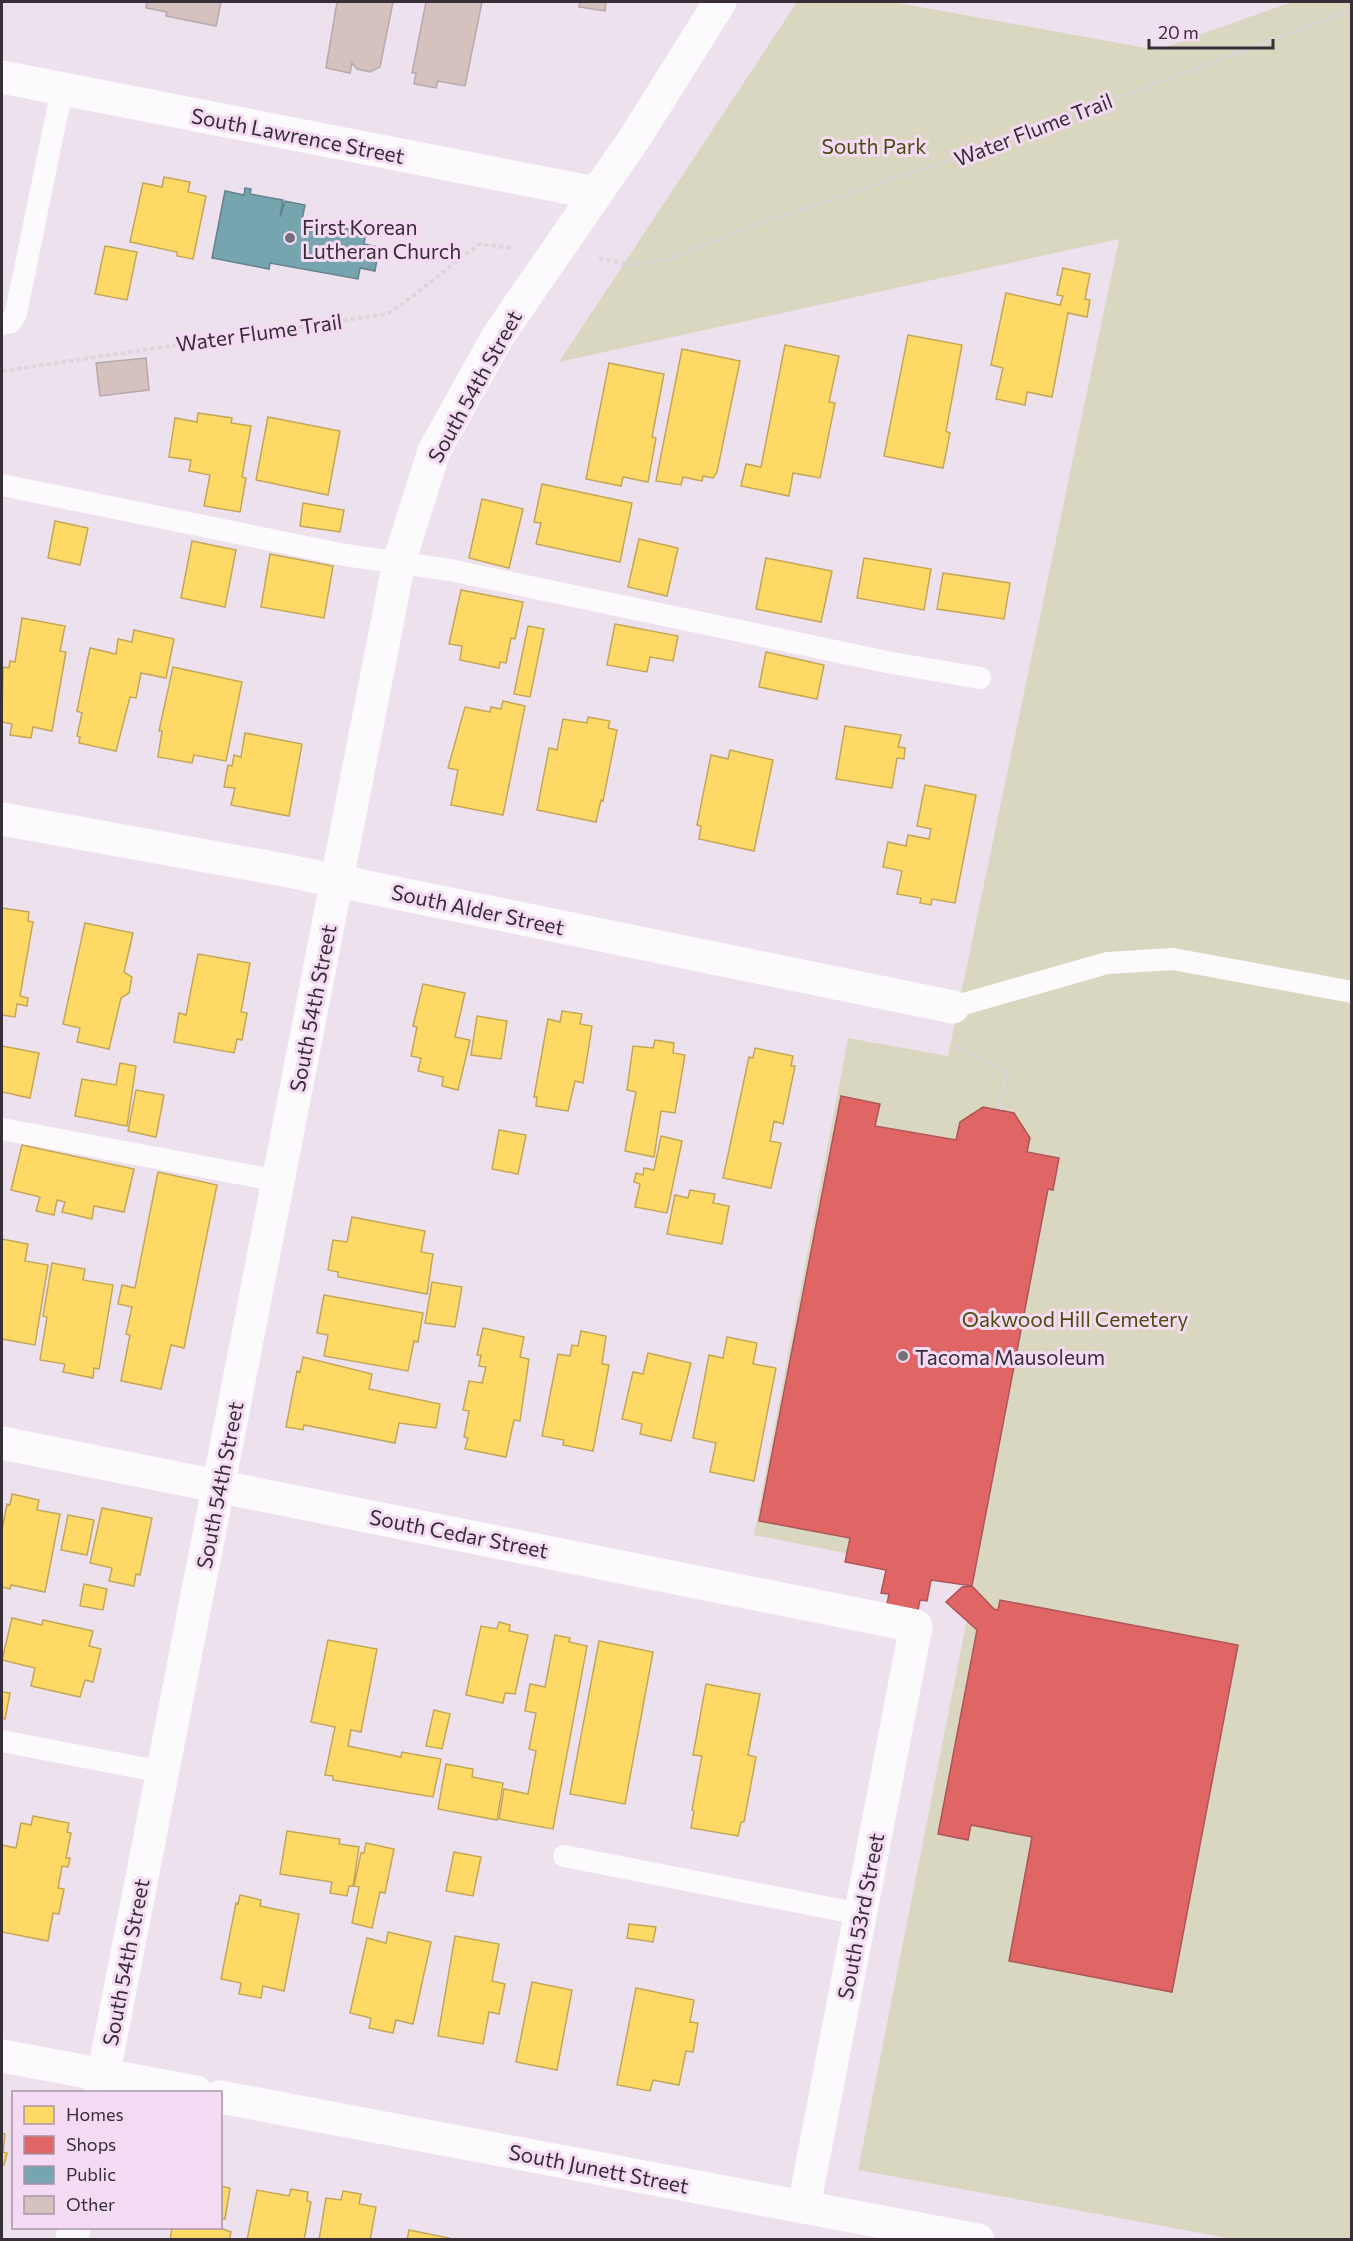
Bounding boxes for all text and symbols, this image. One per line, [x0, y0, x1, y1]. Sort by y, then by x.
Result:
scale bar [1149, 12, 1274, 50]
text: 20 m [1158, 21, 1199, 43]
street label: Water Flume Trail [950, 87, 1116, 171]
street label: South Lawrence Street [189, 102, 407, 168]
park label: South Park [821, 133, 927, 158]
place label: First Korean Lutheran Church [302, 214, 461, 263]
marker: First Korean Lutheran Church [283, 231, 297, 245]
street label: South 54th Street [422, 306, 526, 466]
street label: Water Flume Trail [174, 308, 344, 356]
street label: South Alder Street [389, 878, 567, 940]
street label: South 54th Street [284, 922, 340, 1094]
park label: Oakwood Hill Cemetery [962, 1306, 1188, 1331]
place label: Tacoma Mausoleum [915, 1344, 1105, 1369]
marker: Tacoma Mausoleum [896, 1349, 910, 1363]
street label: South 54th Street [191, 1399, 247, 1571]
street label: South Cedar Street [367, 1503, 551, 1563]
street label: South 53rd Street [832, 1831, 888, 2001]
street label: South 54th Street [97, 1876, 153, 2048]
legend [12, 2091, 222, 2229]
text: Homes [66, 2103, 124, 2125]
text: Shops [66, 2133, 116, 2155]
street label: South Junett Street [507, 2138, 691, 2198]
text: Public [66, 2163, 116, 2185]
text: Other [66, 2193, 115, 2215]

